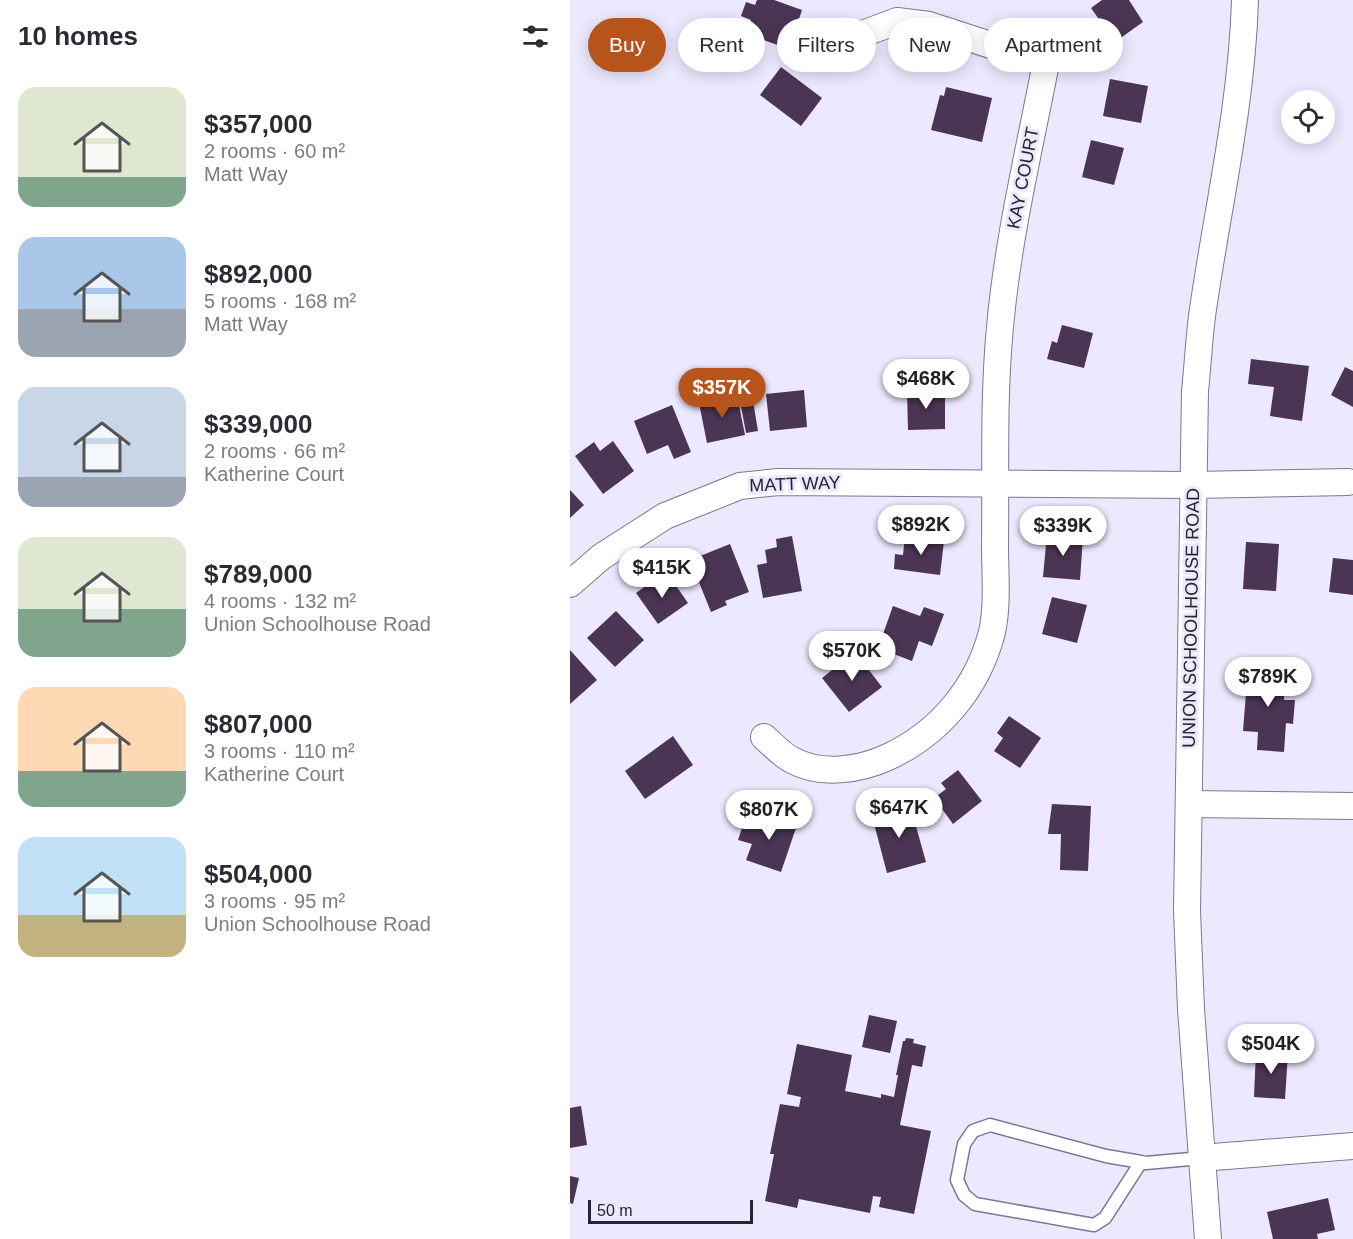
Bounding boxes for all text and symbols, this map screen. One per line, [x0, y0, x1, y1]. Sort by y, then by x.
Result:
chip: Buy [588, 18, 666, 72]
chip: Rent [678, 18, 765, 72]
chip: Filters [777, 18, 876, 72]
chip: New [888, 18, 972, 72]
chip: Apartment [984, 18, 1123, 72]
icon: filters [519, 20, 552, 53]
text: 10 homes [18, 21, 138, 51]
map controls [1281, 90, 1335, 144]
button: locate [1281, 90, 1335, 144]
text: $357,000 [204, 109, 312, 139]
icon: home [66, 111, 138, 183]
street label: KAY COURT [1003, 126, 1043, 230]
text: 2 rooms · 60 m² [204, 140, 345, 162]
text: Matt Way [204, 163, 288, 185]
text: $892,000 [204, 259, 312, 289]
icon: home [66, 261, 138, 333]
text: 5 rooms · 168 m² [204, 290, 356, 312]
text: Matt Way [204, 313, 288, 335]
pin: $468K [884, 359, 968, 410]
text: $468K [897, 367, 955, 389]
pin: $357K [680, 368, 764, 419]
text: $357K [693, 376, 751, 398]
text: $339,000 [204, 409, 312, 439]
icon: home [66, 411, 138, 483]
text: 2 rooms · 66 m² [204, 440, 345, 462]
text: Katherine Court [204, 463, 344, 485]
street label: MATT WAY [749, 472, 841, 496]
street label: UNION SCHOOLHOUSE ROAD [1179, 488, 1203, 748]
pin: $892K [879, 505, 963, 556]
pin: $339K [1021, 506, 1105, 557]
text: $892K [892, 513, 950, 535]
text: $339K [1034, 514, 1092, 536]
pin: $415K [620, 548, 704, 599]
text: $415K [633, 556, 691, 578]
text: $789,000 [204, 559, 312, 589]
icon: home [66, 561, 138, 633]
text: 4 rooms · 132 m² [204, 590, 356, 612]
text: Union Schoolhouse Road [204, 613, 431, 635]
pin: $570K [810, 631, 894, 682]
text: $570K [823, 639, 881, 661]
pin: $789K [1226, 657, 1310, 708]
text: $789K [1239, 665, 1297, 687]
text: $807,000 [204, 709, 312, 739]
icon: home [66, 711, 138, 783]
text: 3 rooms · 110 m² [204, 740, 355, 762]
text: Katherine Court [204, 763, 344, 785]
pin: $647K [857, 788, 941, 839]
pin: $807K [727, 790, 811, 841]
text: $647K [870, 796, 928, 818]
text: $807K [740, 798, 798, 820]
text: $504,000 [204, 859, 312, 889]
icon: home [66, 861, 138, 933]
text: 3 rooms · 95 m² [204, 890, 345, 912]
text: Union Schoolhouse Road [204, 913, 431, 935]
pin: $504K [1229, 1024, 1313, 1075]
text: $504K [1242, 1032, 1300, 1054]
scale bar [588, 1197, 753, 1224]
text: 50 m [597, 1202, 633, 1219]

